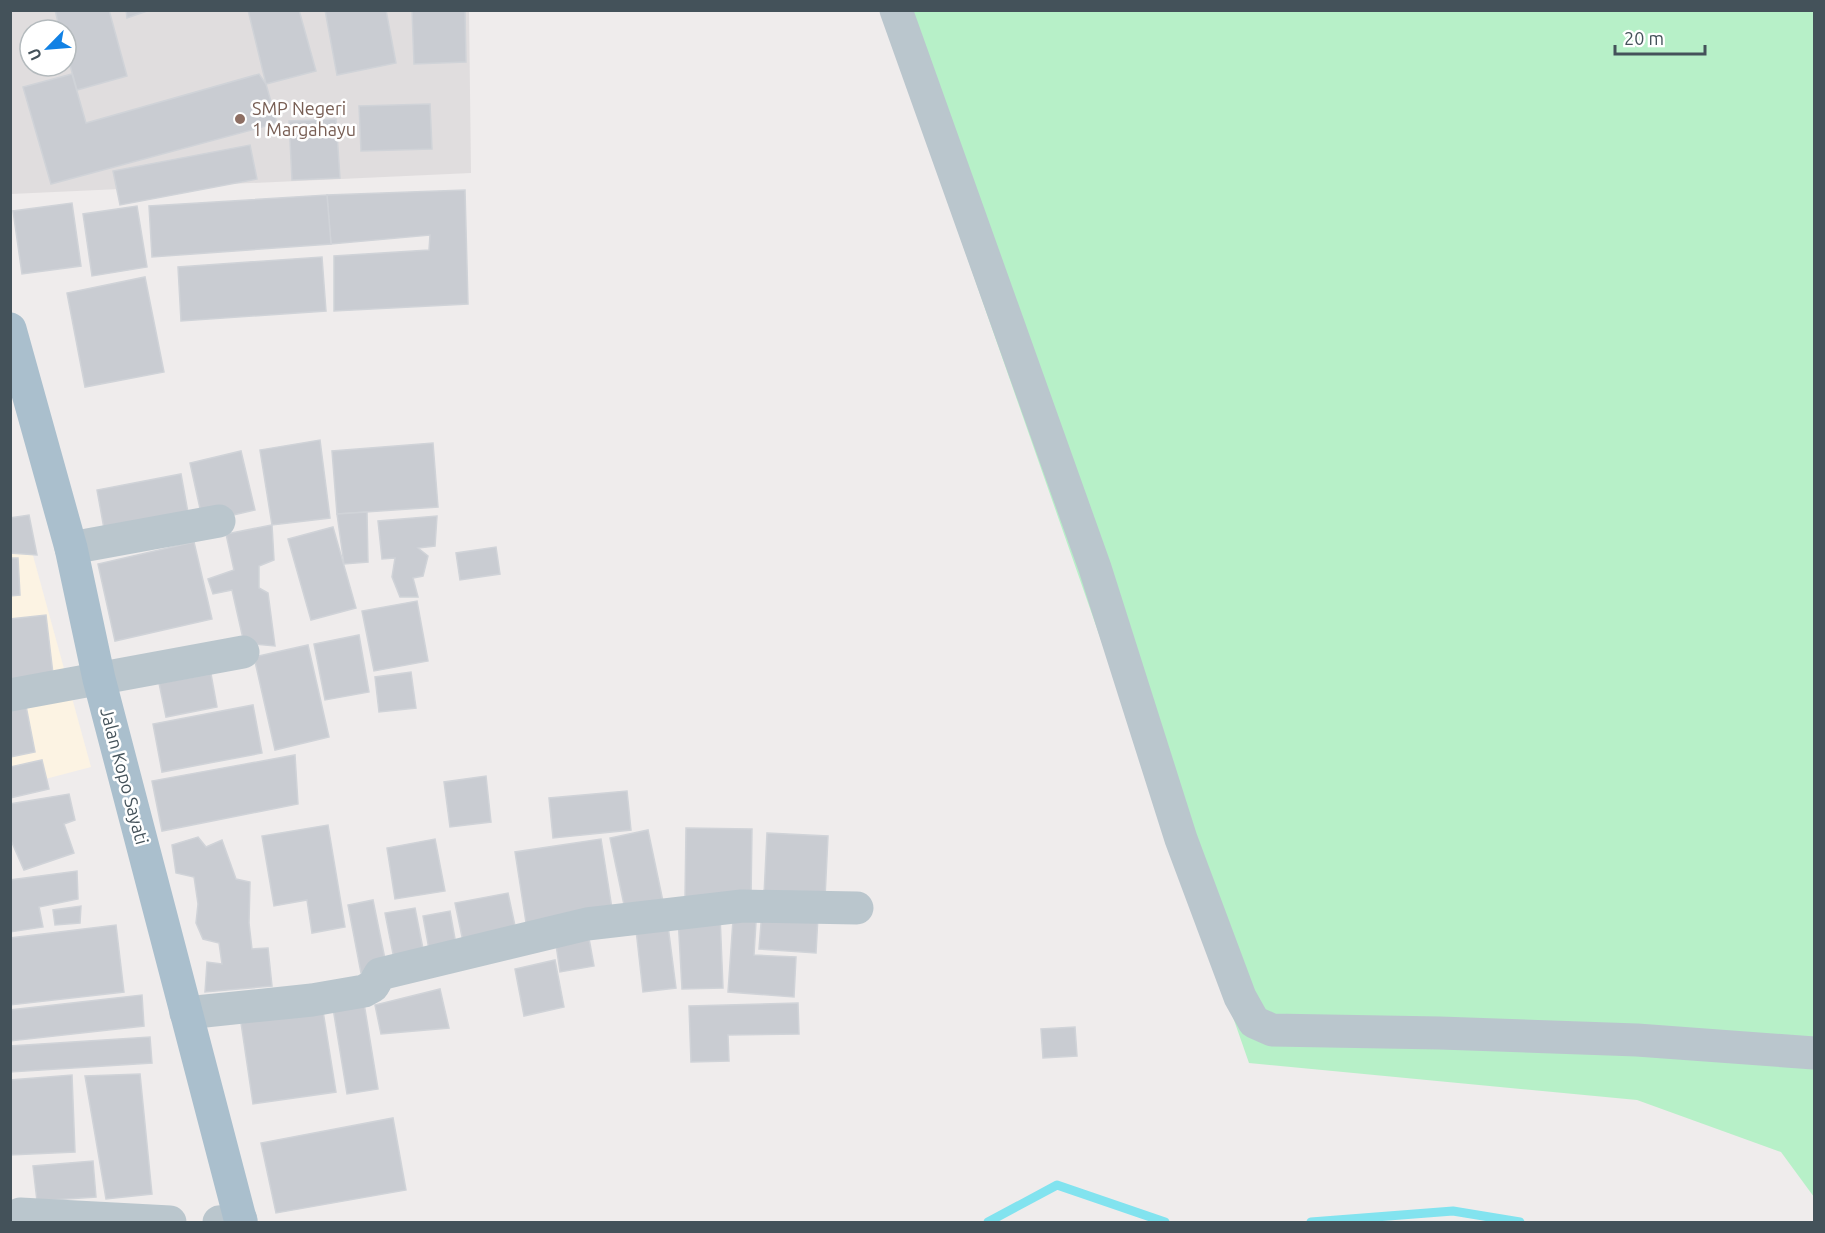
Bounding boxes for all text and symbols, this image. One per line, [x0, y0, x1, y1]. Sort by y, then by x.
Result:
north arrow [18, 18, 78, 78]
scale bar [1615, 18, 1705, 56]
text: 20 m [1624, 28, 1664, 48]
text: U [24, 45, 45, 63]
place label: SMP Negeri 1 Margahayu [252, 98, 356, 139]
marker: SMP Negeri 1 Margahayu [233, 112, 247, 126]
street label: Jalan Kopo Sayati [97, 705, 153, 846]

